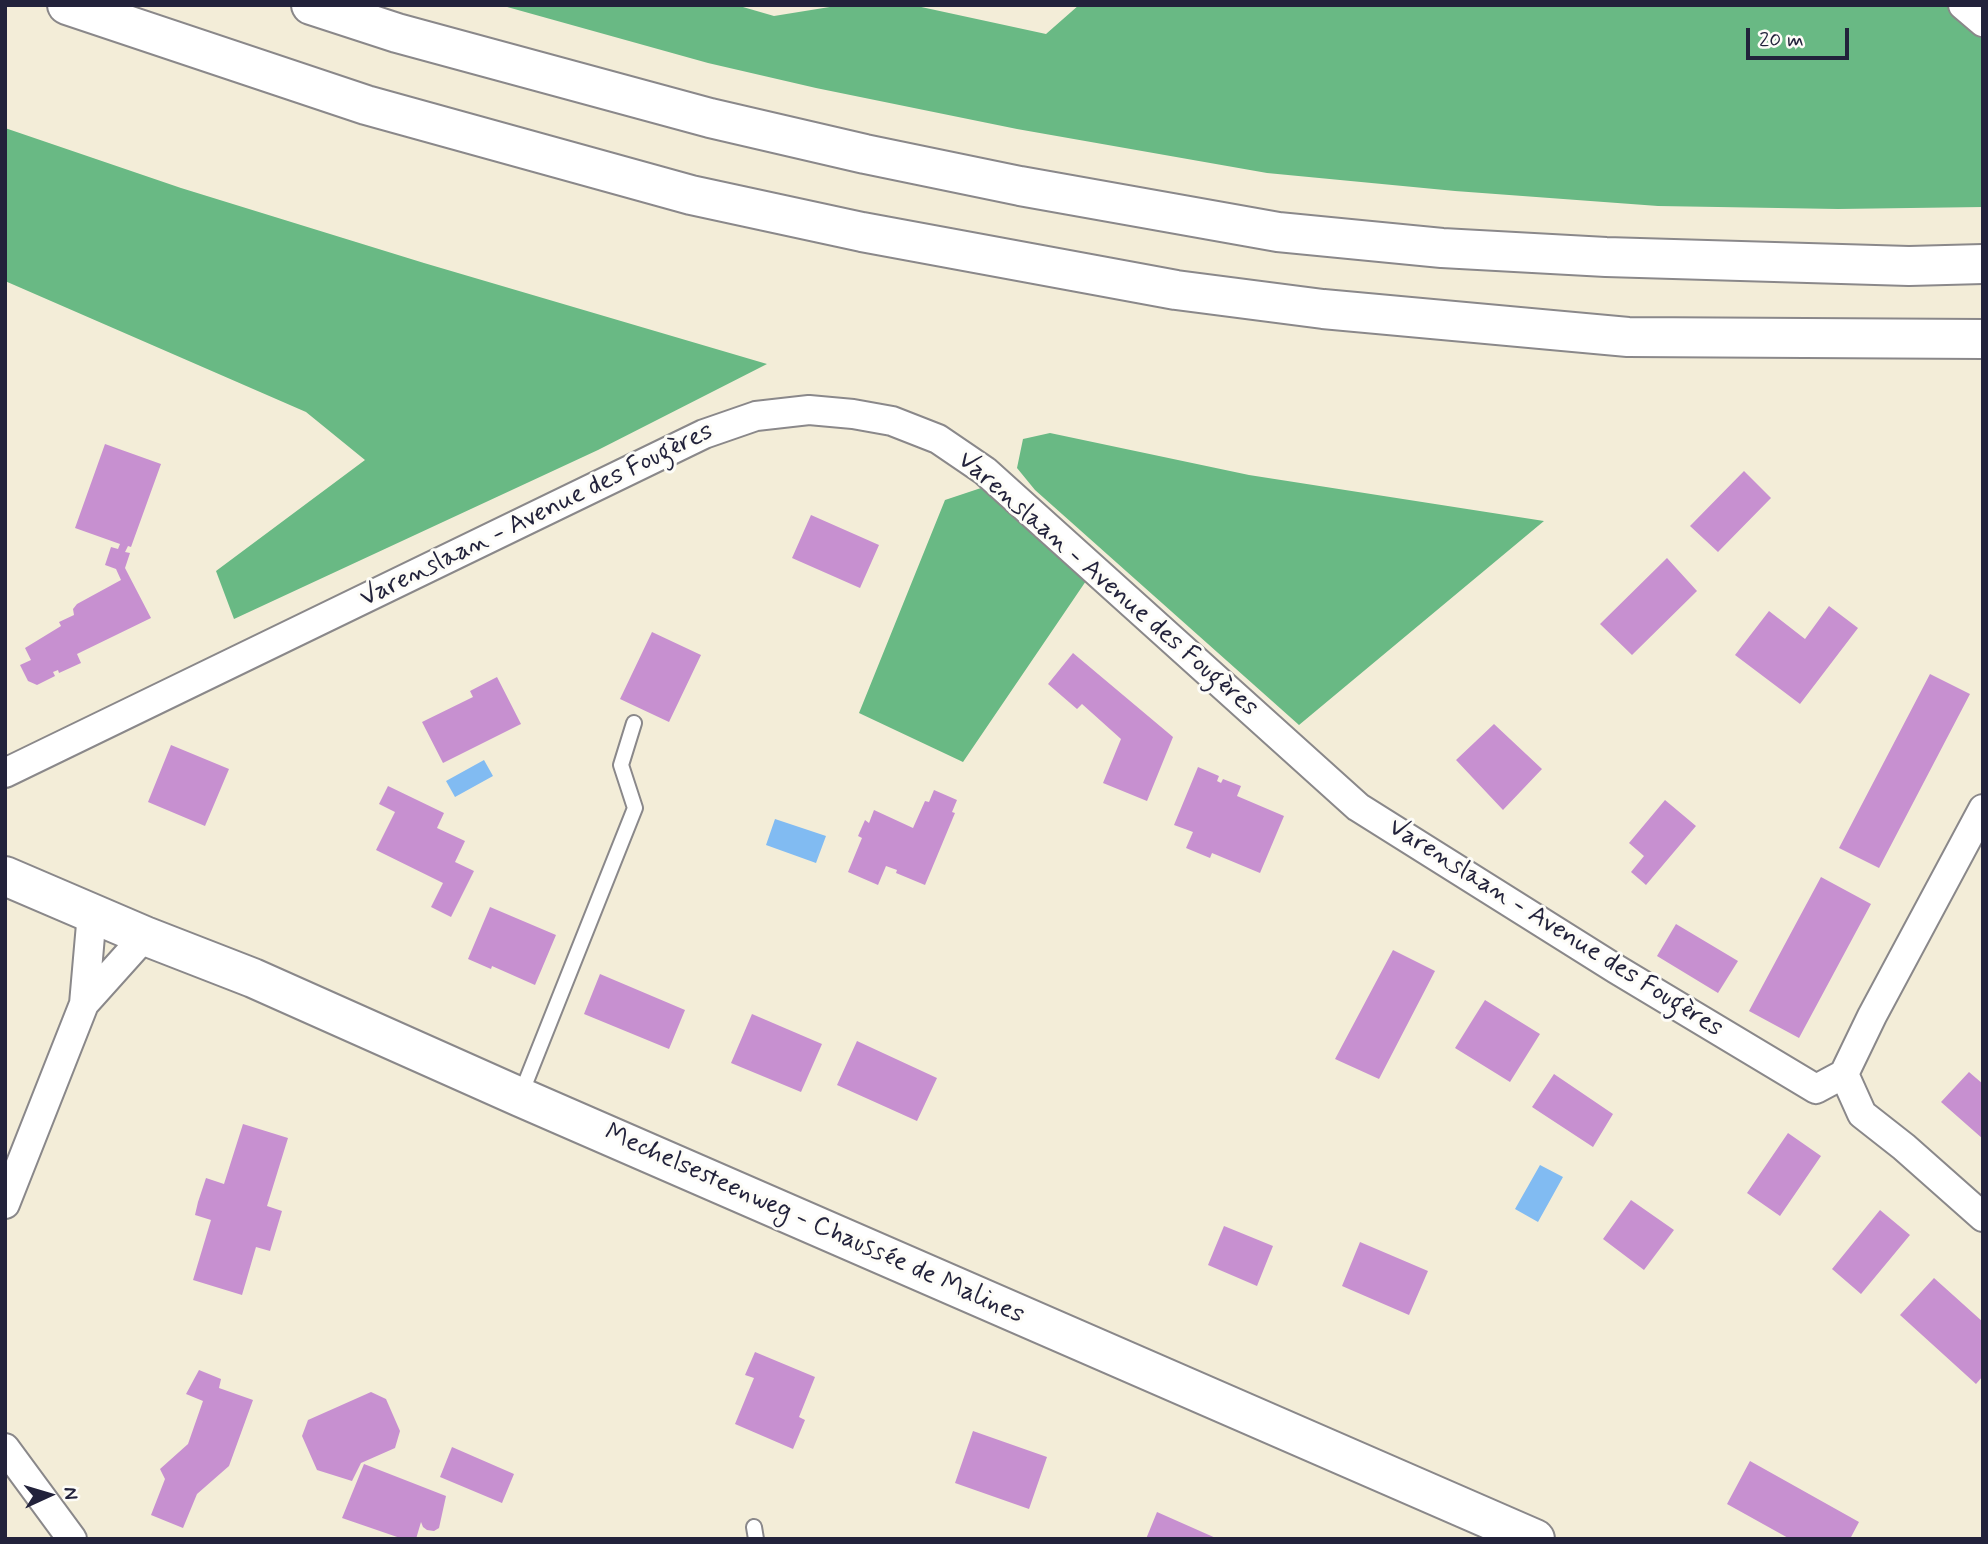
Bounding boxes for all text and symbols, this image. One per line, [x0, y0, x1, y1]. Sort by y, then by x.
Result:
scale bar [1750, 14, 1853, 58]
text: 20 m [1759, 26, 1804, 54]
street label: Varenslaan - Avenue des Fougères [355, 417, 719, 615]
street label: Varenslaan - Avenue des Fougères [950, 446, 1264, 724]
street label: Varenslaan - Avenue des Fougères [1382, 813, 1728, 1045]
street label: Mechelsesteenweg - Chaussée de Malines [599, 1118, 1029, 1332]
north arrow [14, 1460, 84, 1530]
text: N [58, 1486, 83, 1501]

